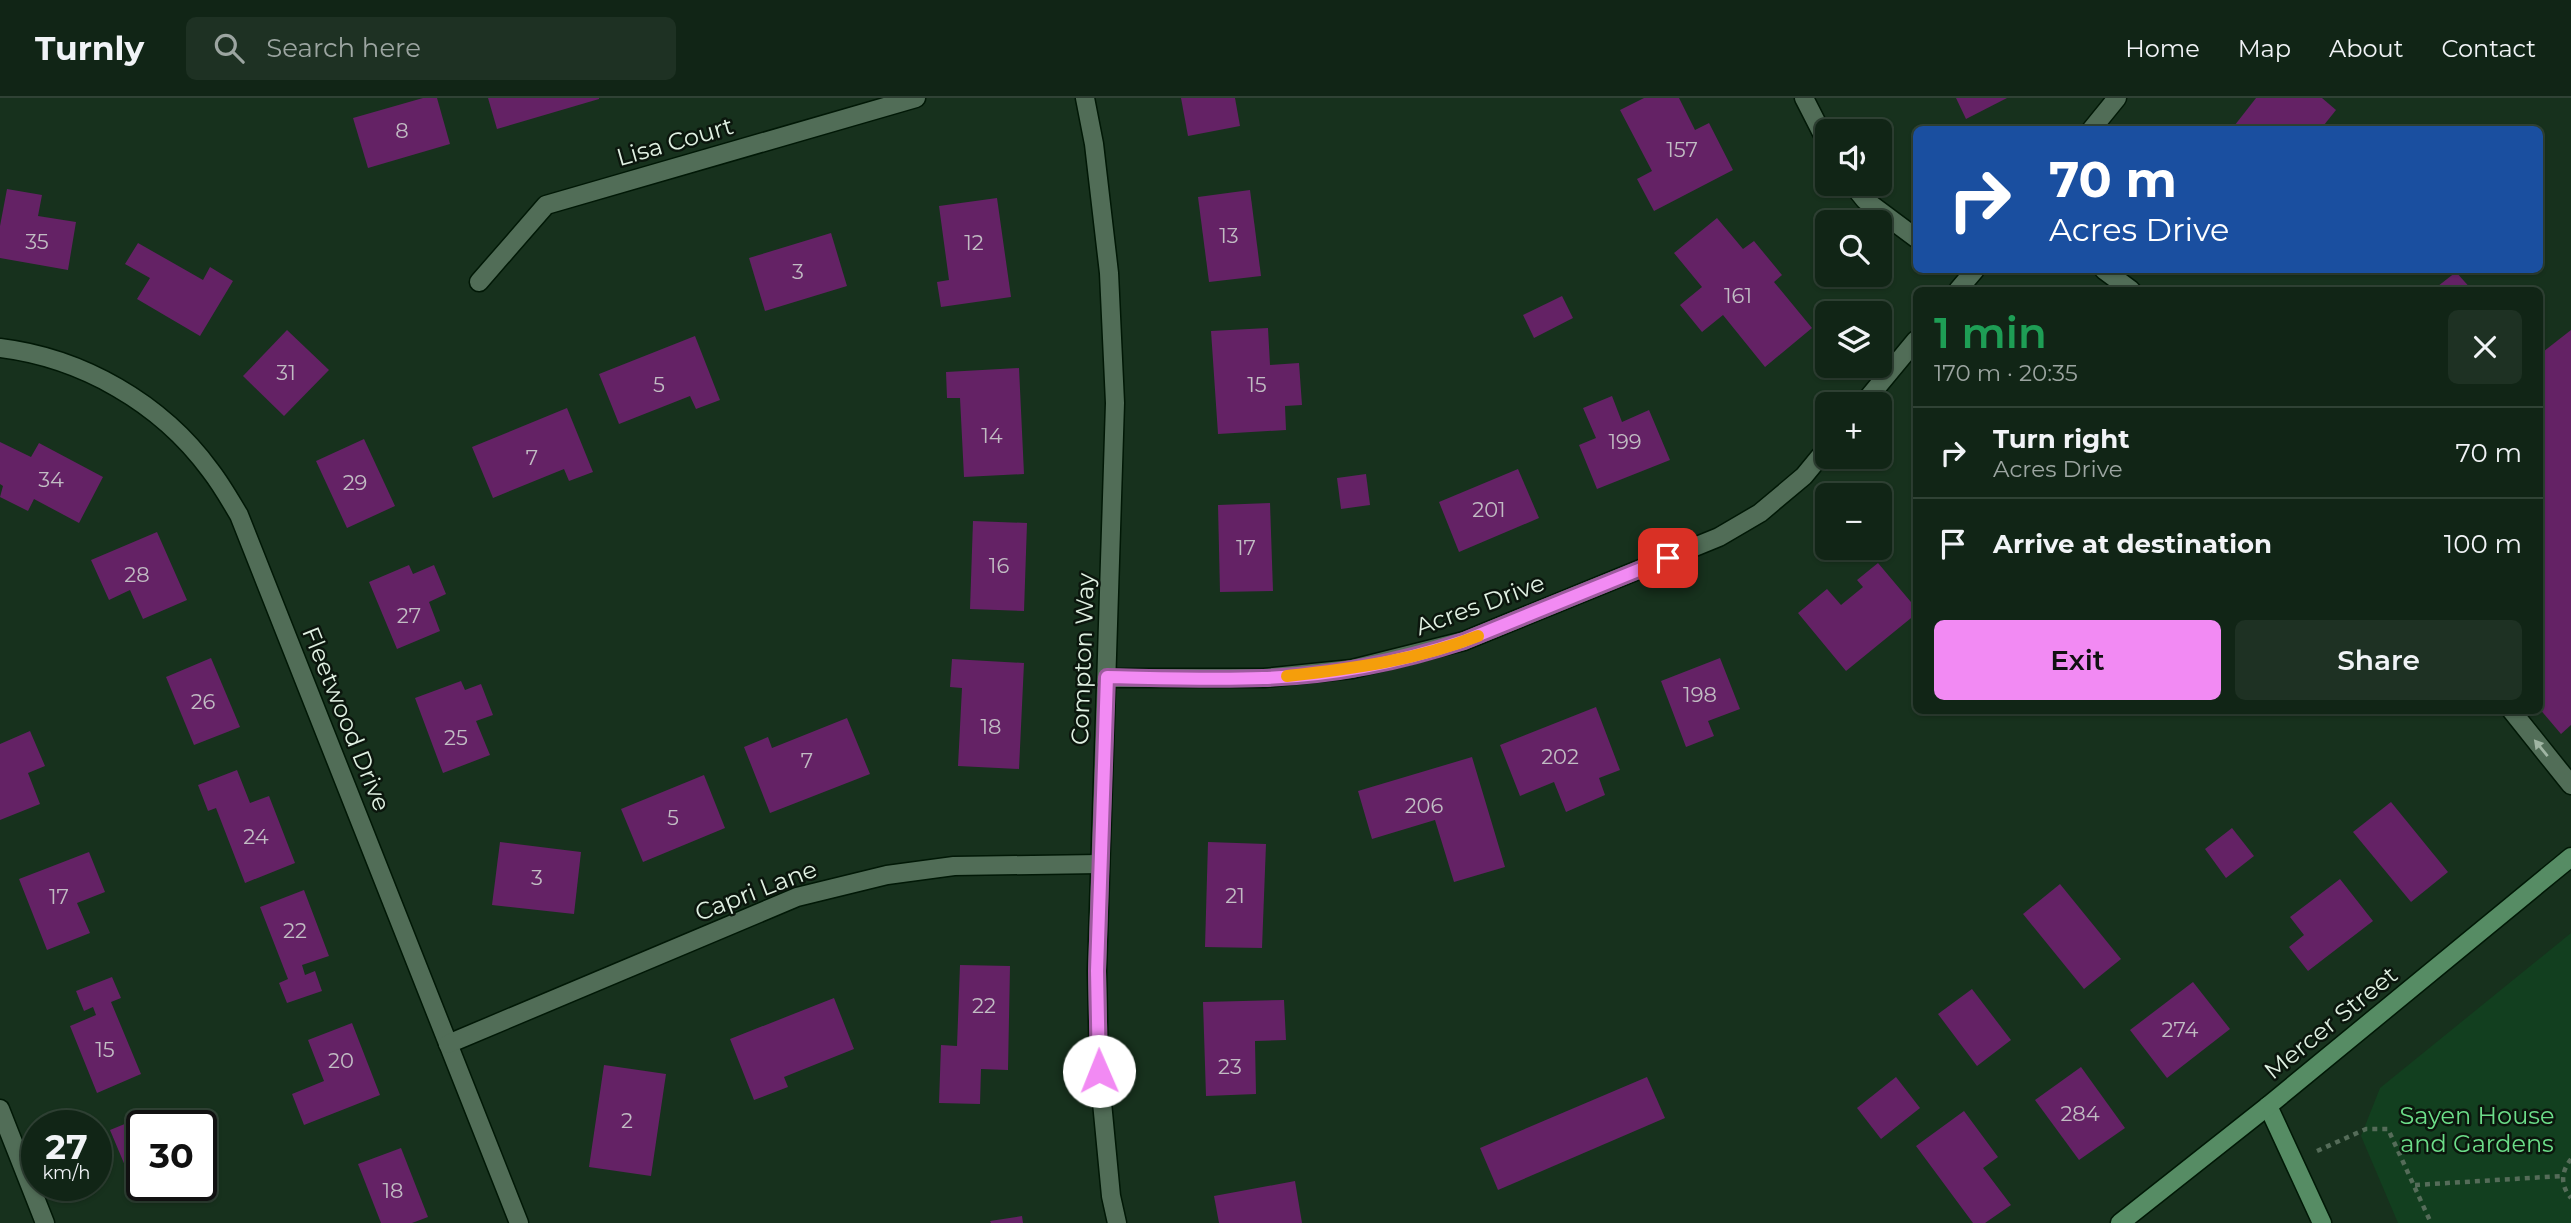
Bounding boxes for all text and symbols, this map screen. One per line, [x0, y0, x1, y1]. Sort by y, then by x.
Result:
search box [186, 17, 676, 80]
text: Turnly [35, 28, 144, 68]
icon: search [210, 29, 248, 67]
text: Search here [266, 32, 421, 64]
text: Home [2125, 34, 2200, 63]
text: Map [2238, 34, 2291, 63]
text: About [2329, 34, 2403, 63]
text: Contact [2441, 34, 2536, 63]
street label: Lisa Court [613, 111, 737, 172]
house number: 8 [395, 118, 409, 143]
map controls [1815, 119, 1892, 560]
button: sound [1815, 119, 1892, 196]
house number: 157 [1666, 137, 1698, 162]
text: 70 m [2049, 150, 2177, 209]
icon: right [1934, 154, 2025, 245]
button: search [1815, 210, 1892, 287]
text: Acres Drive [2049, 210, 2229, 249]
house number: 13 [1219, 223, 1239, 248]
house number: 35 [25, 229, 49, 254]
house number: 12 [964, 230, 984, 255]
house number: 3 [792, 259, 804, 284]
house number: 161 [1724, 283, 1752, 308]
button: layers [1815, 301, 1892, 378]
text: 1 min [1934, 307, 2047, 359]
button: close [2448, 310, 2522, 384]
text: 170 m · 20:35 [1934, 359, 2078, 387]
house number: 31 [276, 360, 296, 385]
house number: 5 [653, 372, 665, 397]
house number: 15 [1247, 372, 1267, 397]
button: + [1815, 392, 1892, 469]
house number: 14 [981, 423, 1003, 448]
text: Turn right [1993, 423, 2129, 455]
house number: 199 [1608, 429, 1642, 454]
icon: right [1934, 434, 1972, 472]
text: 70 m [2456, 437, 2522, 469]
house number: 7 [526, 445, 538, 470]
text: Acres Drive [1993, 455, 2123, 483]
house number: 34 [38, 467, 64, 492]
house number: 29 [343, 470, 367, 495]
button: − [1815, 483, 1892, 560]
house number: 201 [1472, 497, 1506, 522]
icon: arrive [1934, 525, 1972, 563]
pin [1638, 528, 1698, 588]
text: Arrive at destination [1993, 528, 2272, 560]
text: 100 m [2444, 528, 2522, 560]
house number: 17 [1236, 535, 1256, 560]
icon: arrive [1649, 539, 1687, 577]
house number: 16 [989, 553, 1009, 578]
house number: 28 [124, 562, 150, 587]
street label: Acres Drive [1411, 568, 1548, 641]
street label: Compton Way [1065, 572, 1100, 746]
house number: 27 [397, 603, 421, 628]
button: Exit [1934, 620, 2221, 700]
button: Share [2235, 620, 2522, 700]
street label: Fleetwood Drive [296, 622, 397, 815]
house number: 198 [1683, 682, 1717, 707]
house number: 26 [191, 689, 216, 714]
house number: 18 [981, 714, 1001, 739]
house number: 25 [444, 725, 468, 750]
one-way arrow [2534, 739, 2549, 756]
house number: 202 [1541, 744, 1579, 769]
house number: 7 [801, 748, 813, 773]
house number: 206 [1405, 793, 1443, 818]
house number: 5 [667, 805, 679, 830]
house number: 24 [243, 824, 269, 849]
street label: Capri Lane [691, 854, 821, 927]
house number: 3 [531, 865, 543, 890]
house number: 21 [1225, 883, 1245, 908]
house number: 17 [49, 884, 69, 909]
house number: 22 [283, 918, 307, 943]
street label: Mercer Street [2258, 960, 2403, 1085]
house number: 22 [972, 993, 996, 1018]
house number: 274 [2162, 1017, 2198, 1042]
position arrow [1062, 1034, 1136, 1108]
house number: 15 [95, 1037, 115, 1062]
house number: 20 [328, 1048, 354, 1073]
house number: 23 [1218, 1054, 1242, 1079]
house number: 284 [2060, 1101, 2100, 1126]
park label: Sayen House and Gardens [2399, 1101, 2555, 1158]
house number: 2 [621, 1108, 633, 1133]
speed limit sign: 30 [126, 1110, 217, 1201]
text: 27 [45, 1125, 88, 1168]
text: km/h [42, 1162, 91, 1184]
house number: 18 [383, 1178, 403, 1203]

